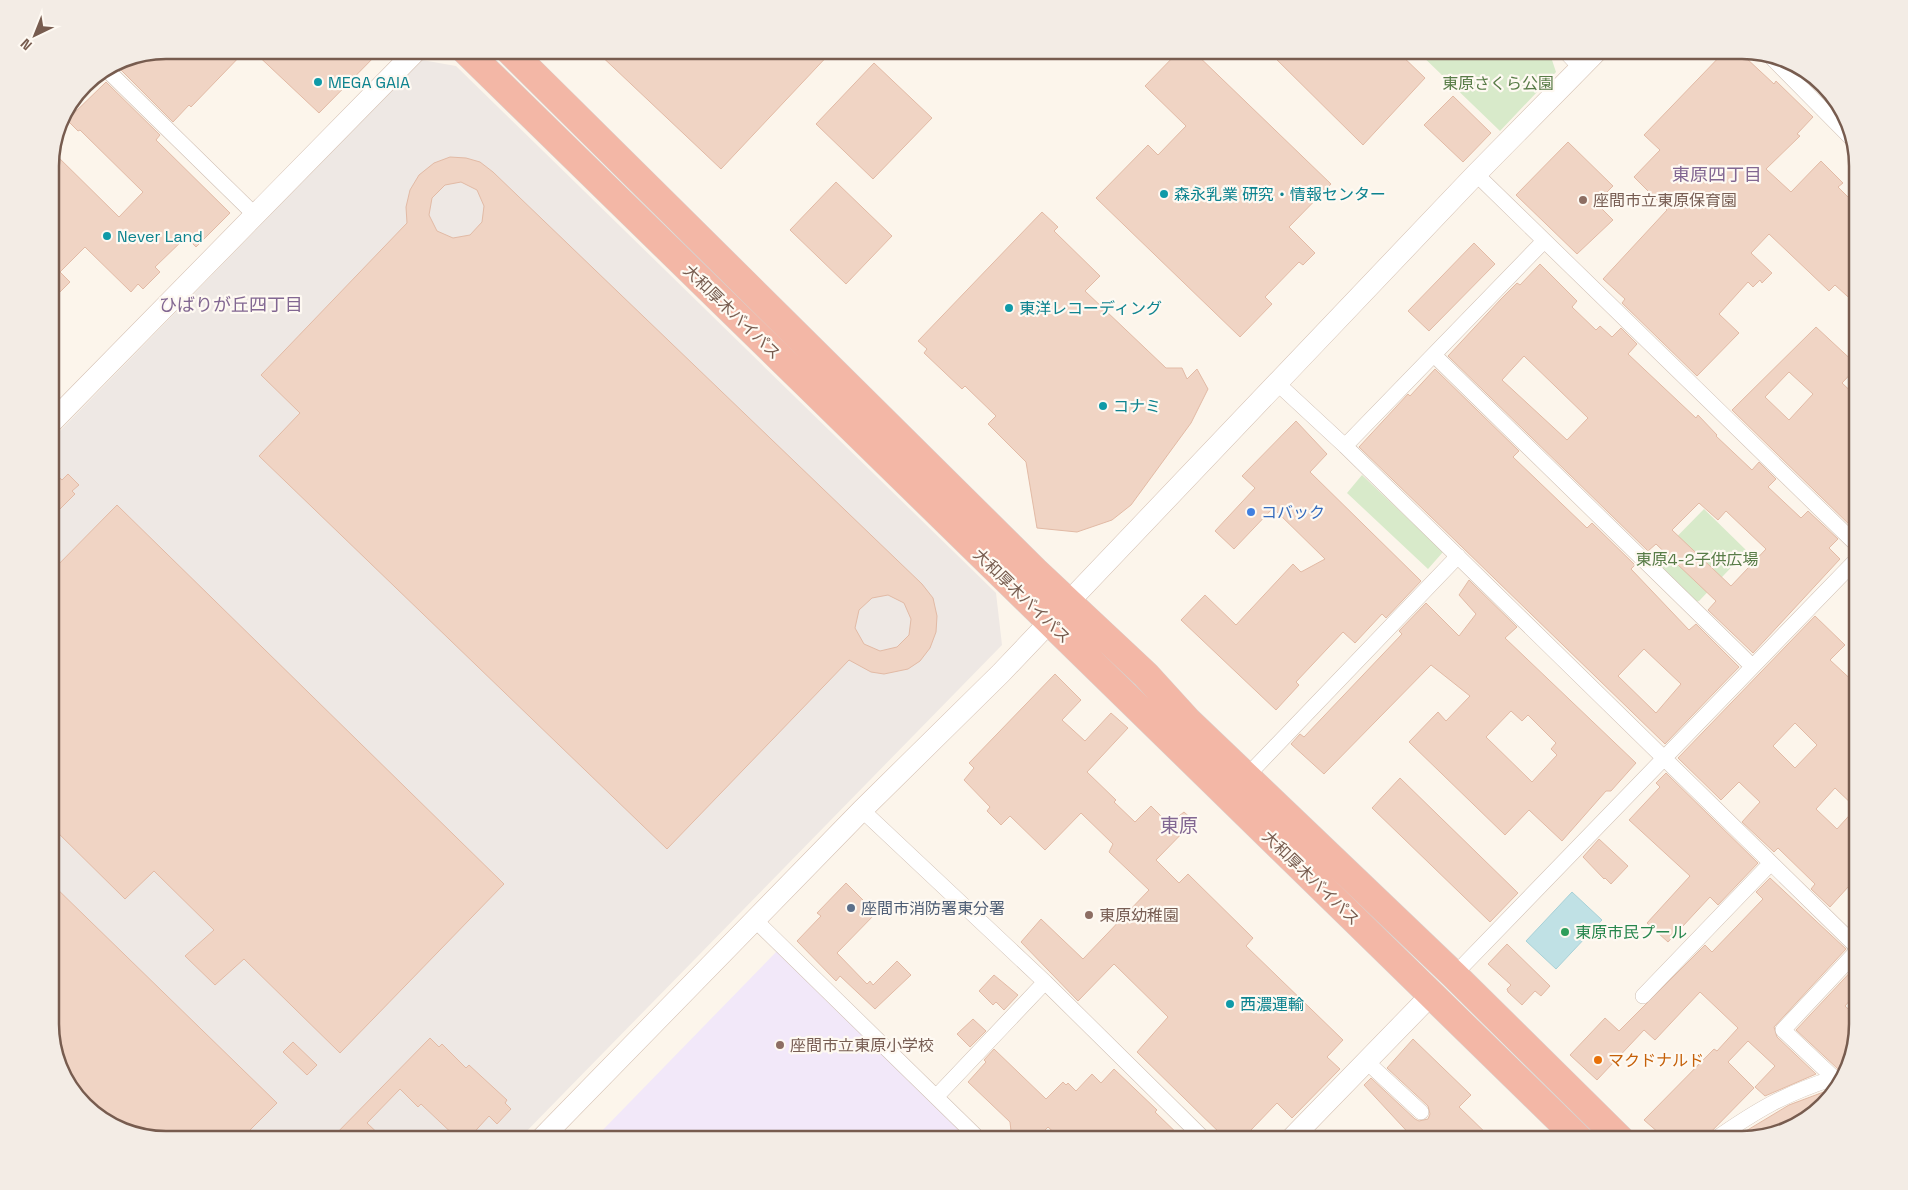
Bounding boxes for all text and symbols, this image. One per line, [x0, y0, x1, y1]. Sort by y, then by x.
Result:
north arrow [10, 10, 60, 60]
text: N [17, 35, 36, 54]
place label: MEGA GAIA [328, 72, 410, 93]
park label: 東原さくら公園 [1442, 73, 1554, 94]
marker: MEGA GAIA [312, 76, 324, 88]
district label: 東原四丁目 [1672, 163, 1762, 186]
place label: 森永乳業 研究・情報センター [1174, 184, 1386, 205]
marker: 森永乳業 研究・情報センター [1158, 188, 1170, 200]
place label: 座間市立東原保育園 [1593, 190, 1737, 211]
marker: 座間市立東原保育園 [1577, 194, 1589, 206]
place label: Never Land [117, 226, 203, 247]
marker: Never Land [101, 230, 113, 242]
street label: 大和厚木バイパス [679, 260, 785, 364]
district label: ひばりが丘四丁目 [159, 293, 303, 316]
place label: 東洋レコーディング [1019, 298, 1162, 319]
marker: 東洋レコーディング [1003, 302, 1015, 314]
place label: コナミ [1113, 396, 1161, 417]
marker: コナミ [1097, 400, 1109, 412]
place label: コバック [1261, 502, 1325, 523]
marker: コバック [1245, 506, 1257, 518]
street label: 大和厚木バイパス [969, 544, 1075, 648]
park label: 東原4-2子供広場 [1636, 549, 1758, 570]
district label: 東原 [1160, 813, 1198, 838]
street label: 大和厚木バイパス [1258, 826, 1364, 930]
place label: 座間市消防署東分署 [861, 898, 1005, 919]
marker: 座間市消防署東分署 [845, 902, 857, 914]
place label: 東原幼稚園 [1099, 905, 1179, 926]
marker: 東原幼稚園 [1083, 909, 1095, 921]
place label: 東原市民プール [1575, 922, 1687, 943]
marker: 東原市民プール [1559, 926, 1571, 938]
place label: 西濃運輸 [1240, 994, 1304, 1015]
marker: 西濃運輸 [1224, 998, 1236, 1010]
place label: 座間市立東原小学校 [790, 1035, 934, 1056]
marker: 座間市立東原小学校 [774, 1039, 786, 1051]
place label: マクドナルド [1608, 1050, 1704, 1071]
marker: マクドナルド [1592, 1054, 1604, 1066]

